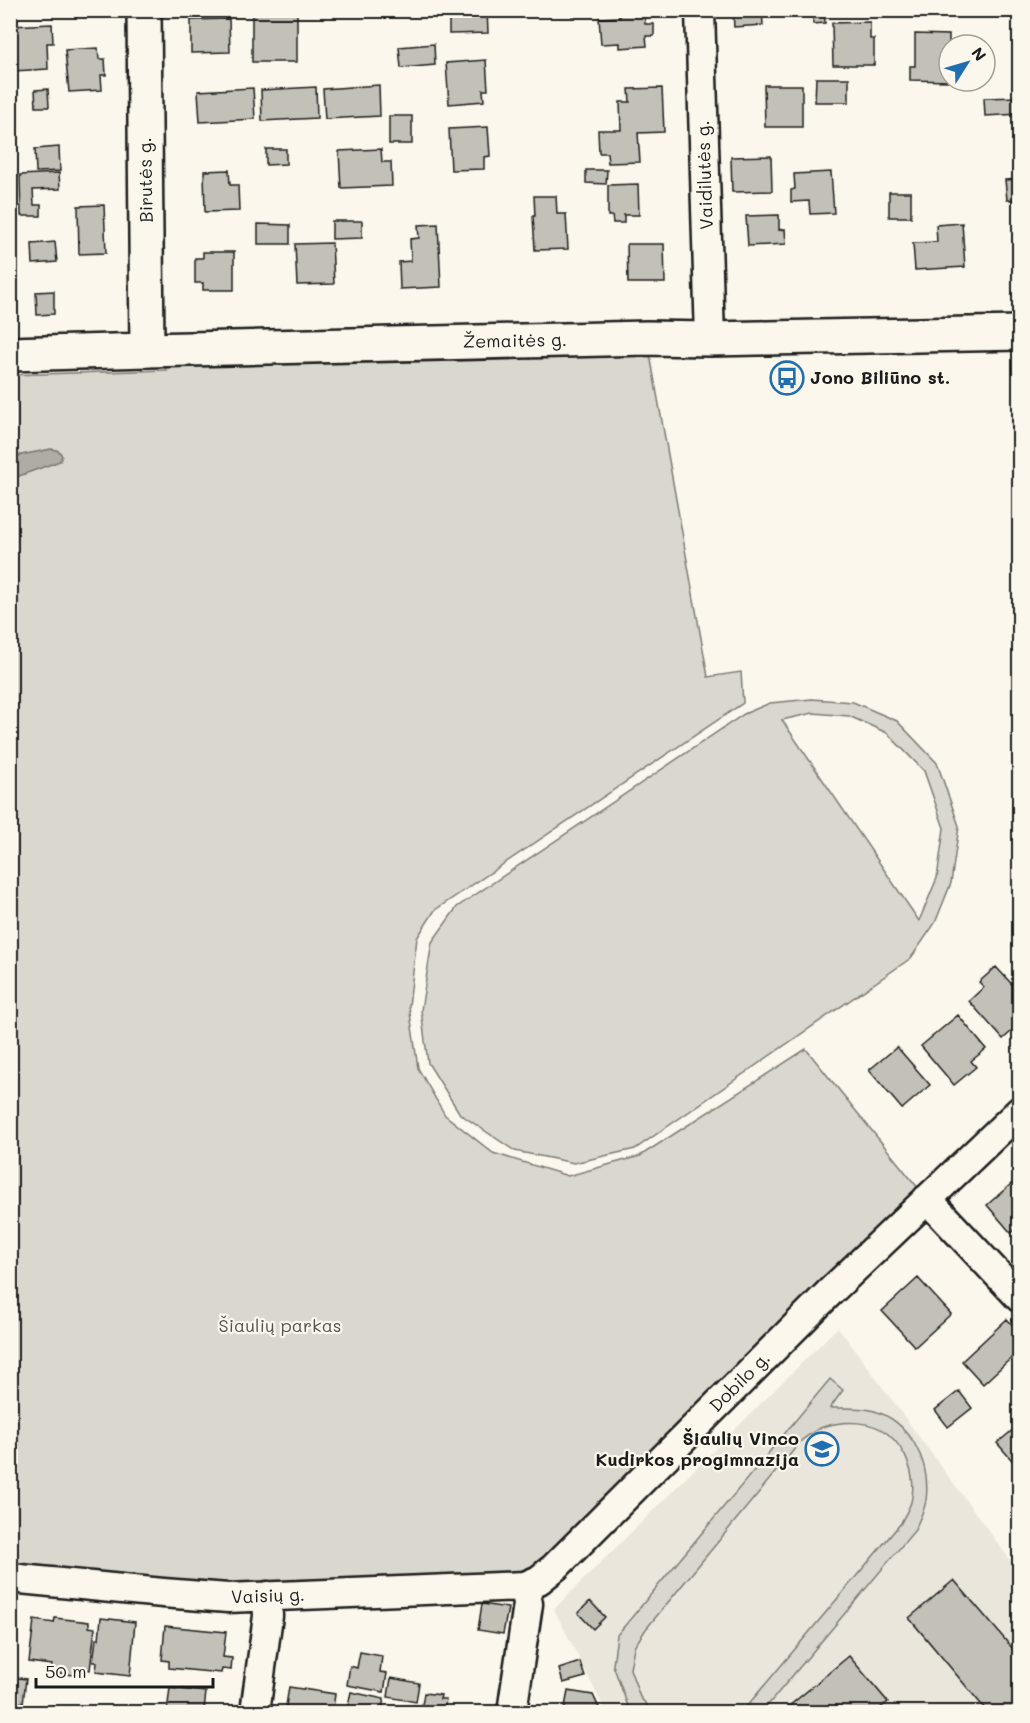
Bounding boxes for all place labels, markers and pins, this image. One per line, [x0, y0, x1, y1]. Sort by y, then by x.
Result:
bus stop icon: Jono Biliūno st. [769, 360, 805, 396]
place label: Jono Biliūno st. [810, 365, 950, 389]
place label: Šiaulių Vinco Kudirkos progimnazija [596, 1426, 799, 1471]
school or university icon: Šiaulių Vinco Kudirkos progimnazija [804, 1431, 840, 1467]

